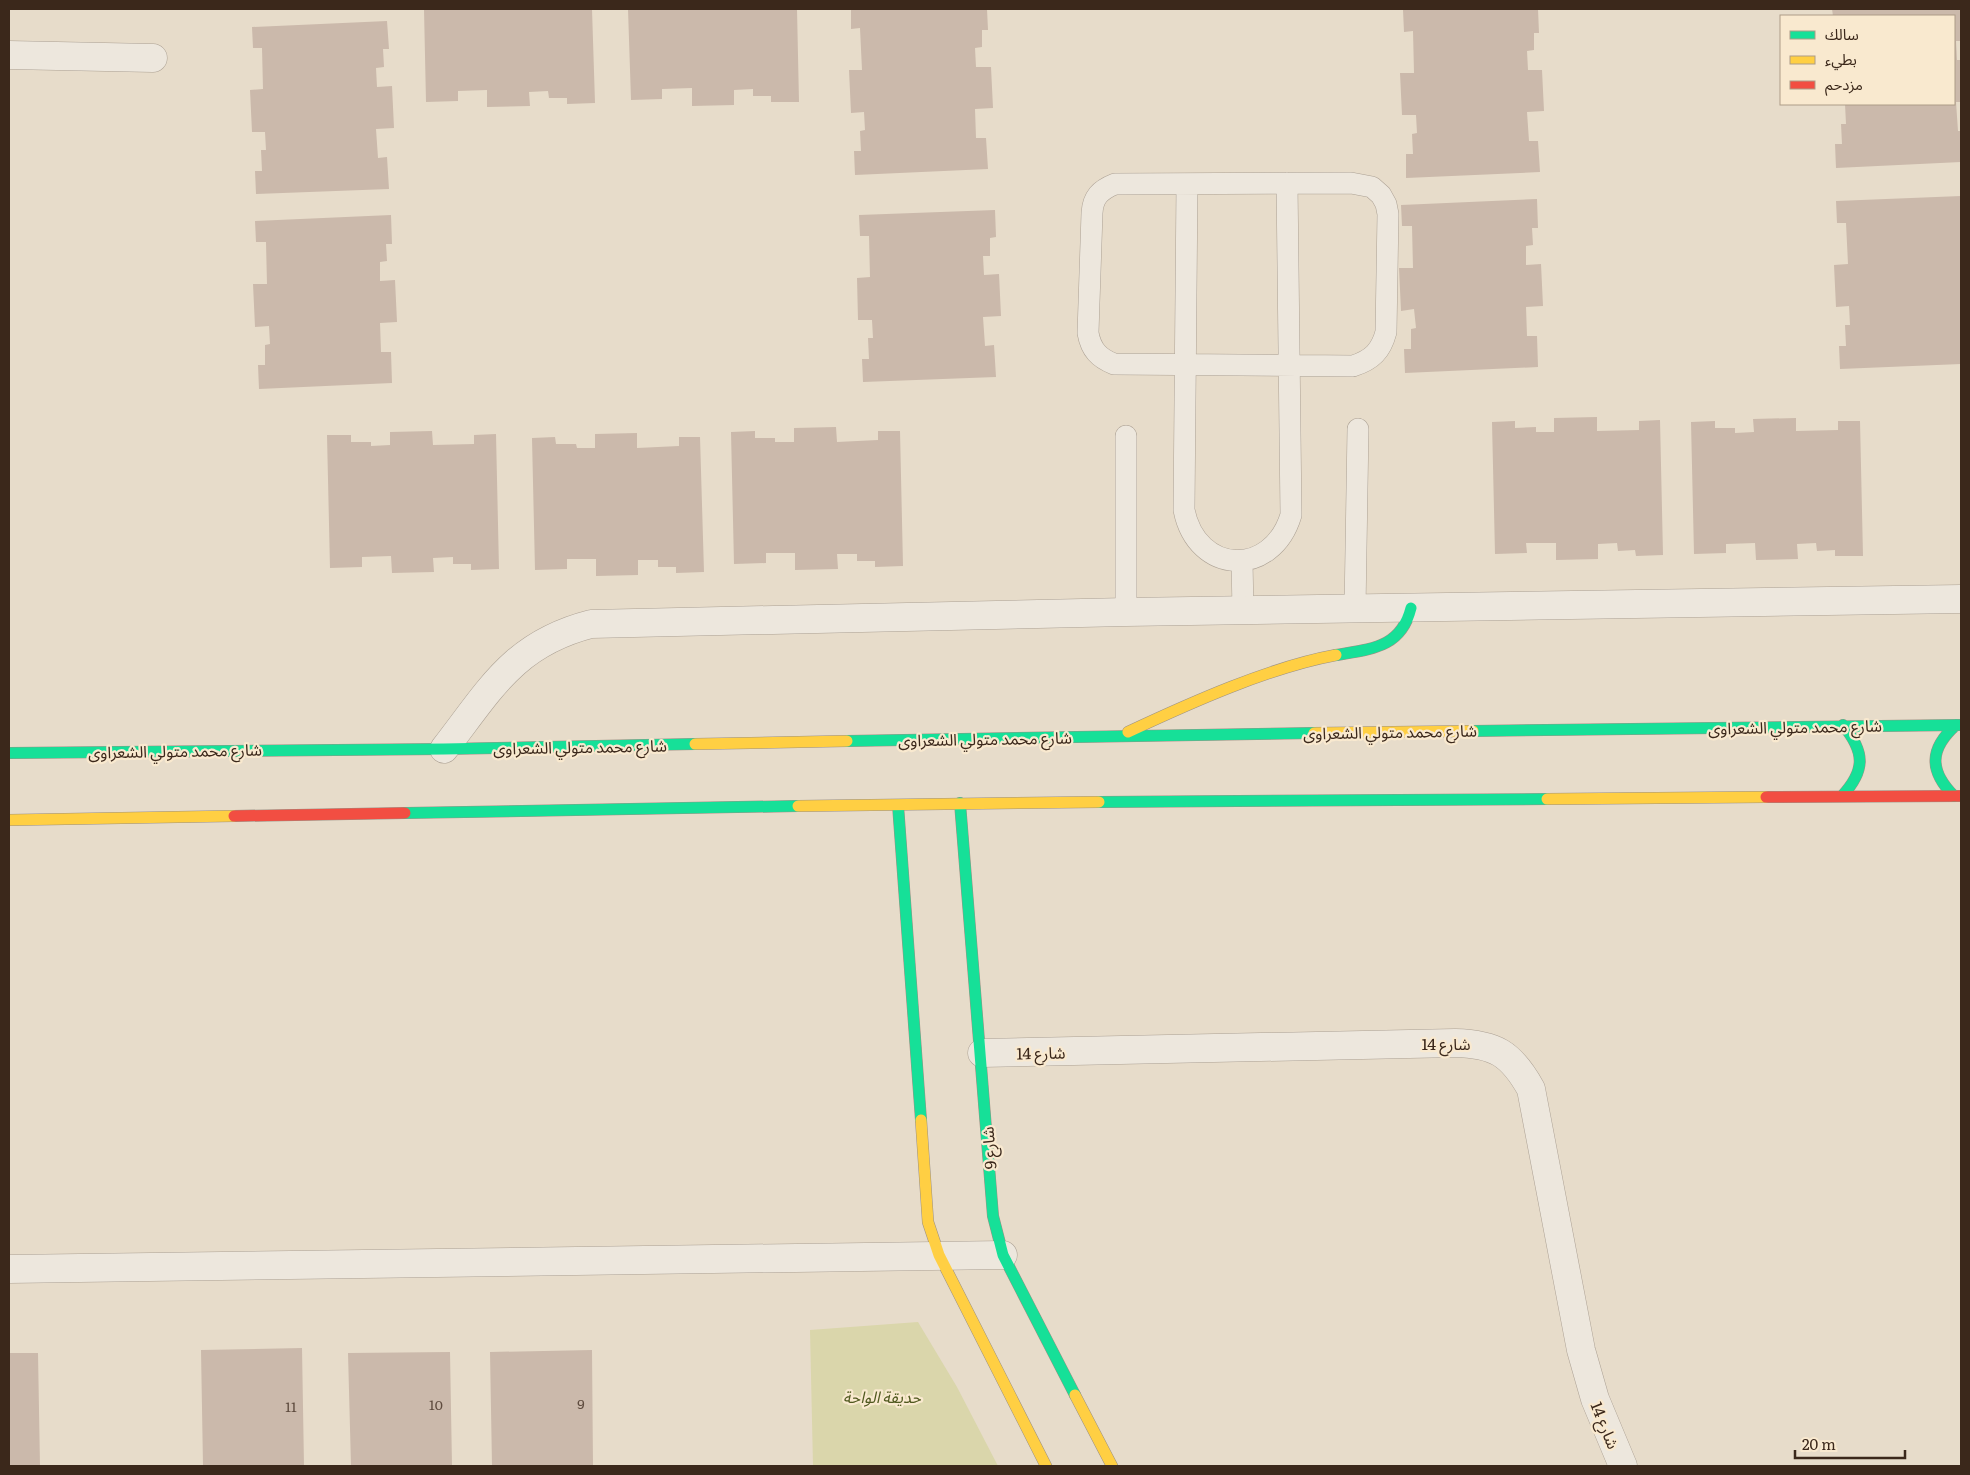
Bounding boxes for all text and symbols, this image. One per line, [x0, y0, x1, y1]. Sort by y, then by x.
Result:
legend [1780, 15, 1955, 105]
text: سالك [1825, 22, 1859, 45]
text: بطيء [1825, 47, 1857, 71]
text: مزدحم [1825, 72, 1863, 96]
street label: شارع محمد متولي الشعراوى [1708, 712, 1882, 742]
street label: شارع محمد متولي الشعراوى [1303, 717, 1477, 747]
street label: شارع محمد متولي الشعراوى [898, 724, 1072, 754]
street label: شارع محمد متولي الشعراوى [493, 732, 667, 762]
street label: شارع محمد متولي الشعراوى [88, 736, 262, 766]
street label: شارع 14 [1421, 1031, 1471, 1057]
street label: شارع 14 [1016, 1040, 1066, 1066]
street label: شارع 9 [975, 1126, 1003, 1170]
park label: حديقة الواحة [843, 1384, 922, 1408]
house number: 9 [577, 1393, 585, 1413]
house number: 10 [429, 1394, 443, 1414]
house number: 11 [285, 1396, 297, 1416]
street label: شارع 14 [1584, 1398, 1626, 1453]
scale bar [1795, 1428, 1905, 1460]
text: 20 m [1802, 1432, 1836, 1455]

